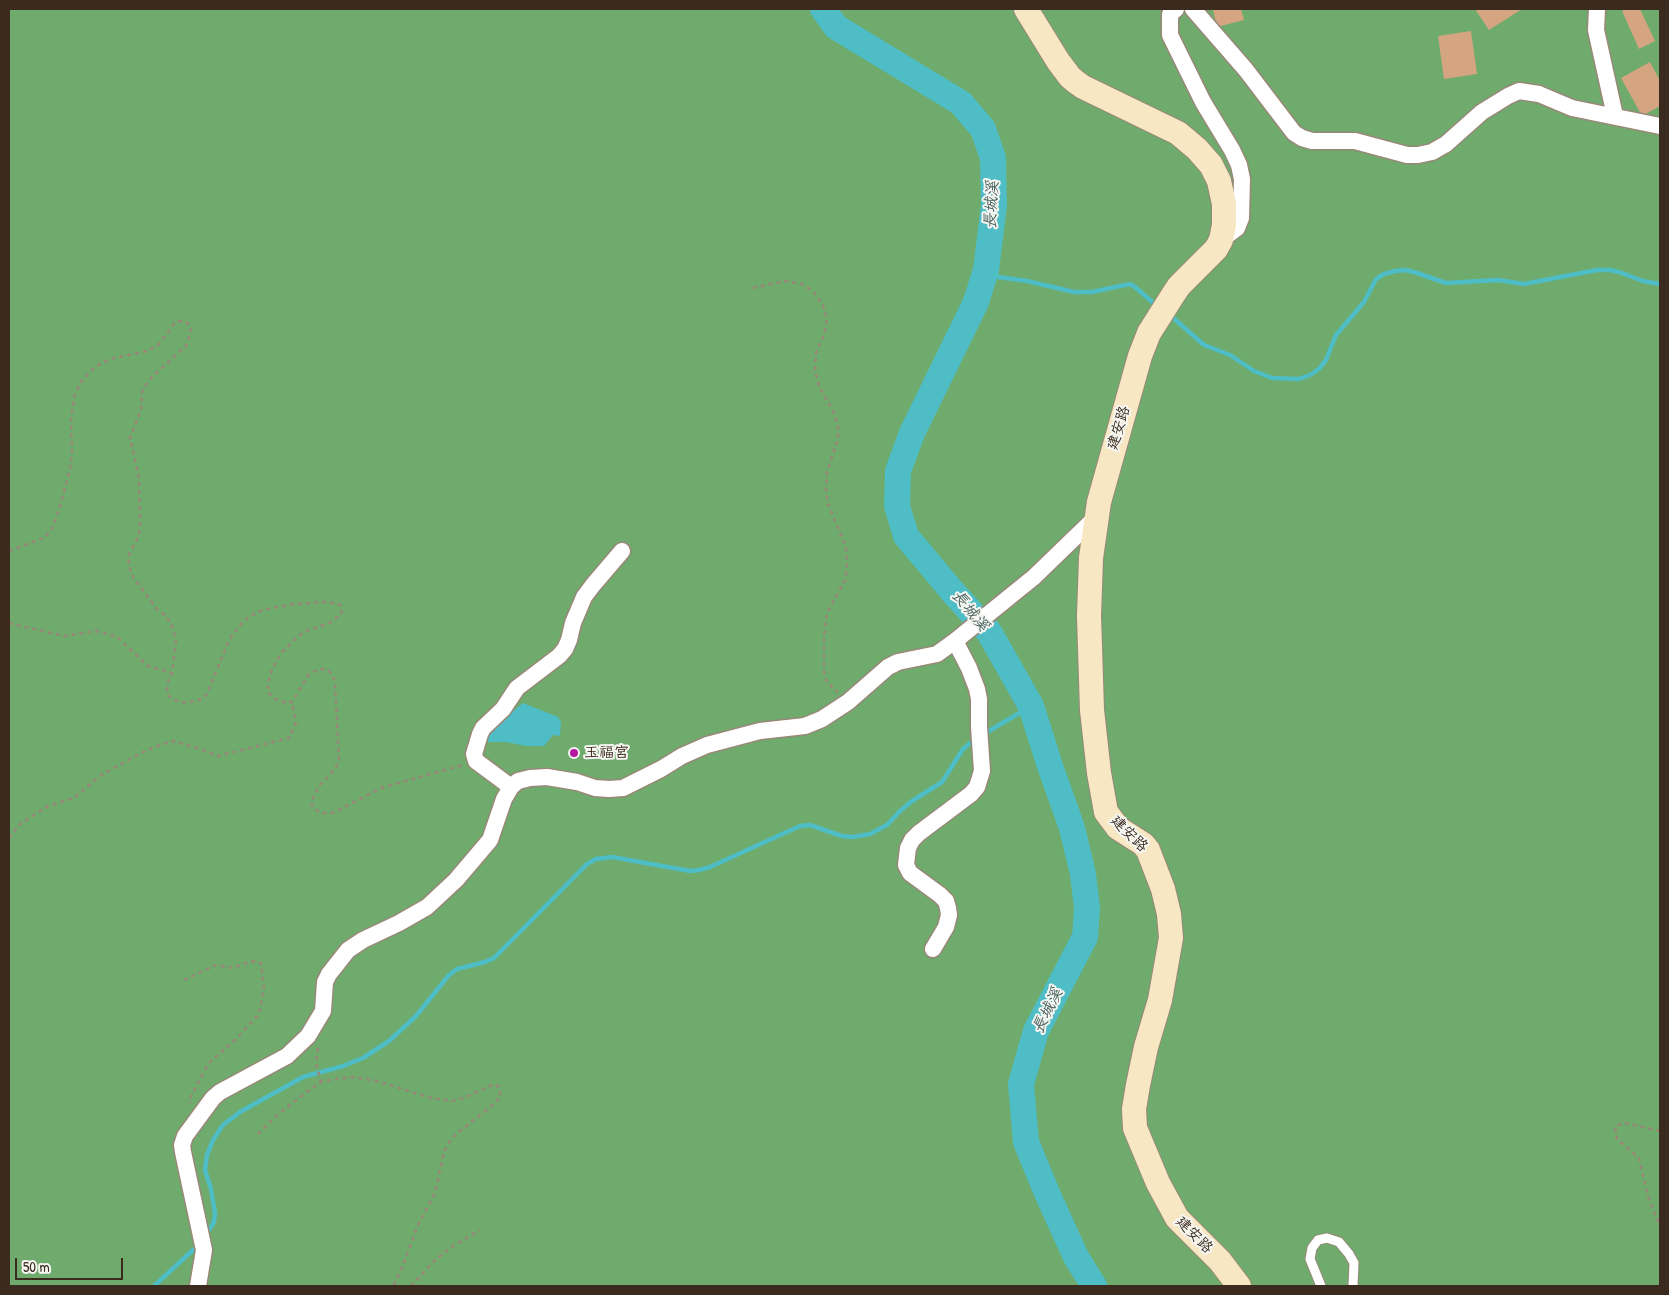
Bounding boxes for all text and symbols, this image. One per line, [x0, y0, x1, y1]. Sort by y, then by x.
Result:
water label: 長城溪 [981, 181, 1003, 229]
street label: 建安路 [1104, 404, 1134, 452]
water label: 長城溪 [947, 586, 993, 636]
place label: 玉福宮 [584, 744, 629, 762]
marker: 玉福宮 [568, 747, 580, 759]
street label: 建安路 [1107, 812, 1151, 856]
water label: 長城溪 [1029, 985, 1067, 1037]
street label: 建安路 [1172, 1213, 1216, 1257]
scale bar [18, 1248, 125, 1280]
text: 50 m [23, 1256, 50, 1277]

